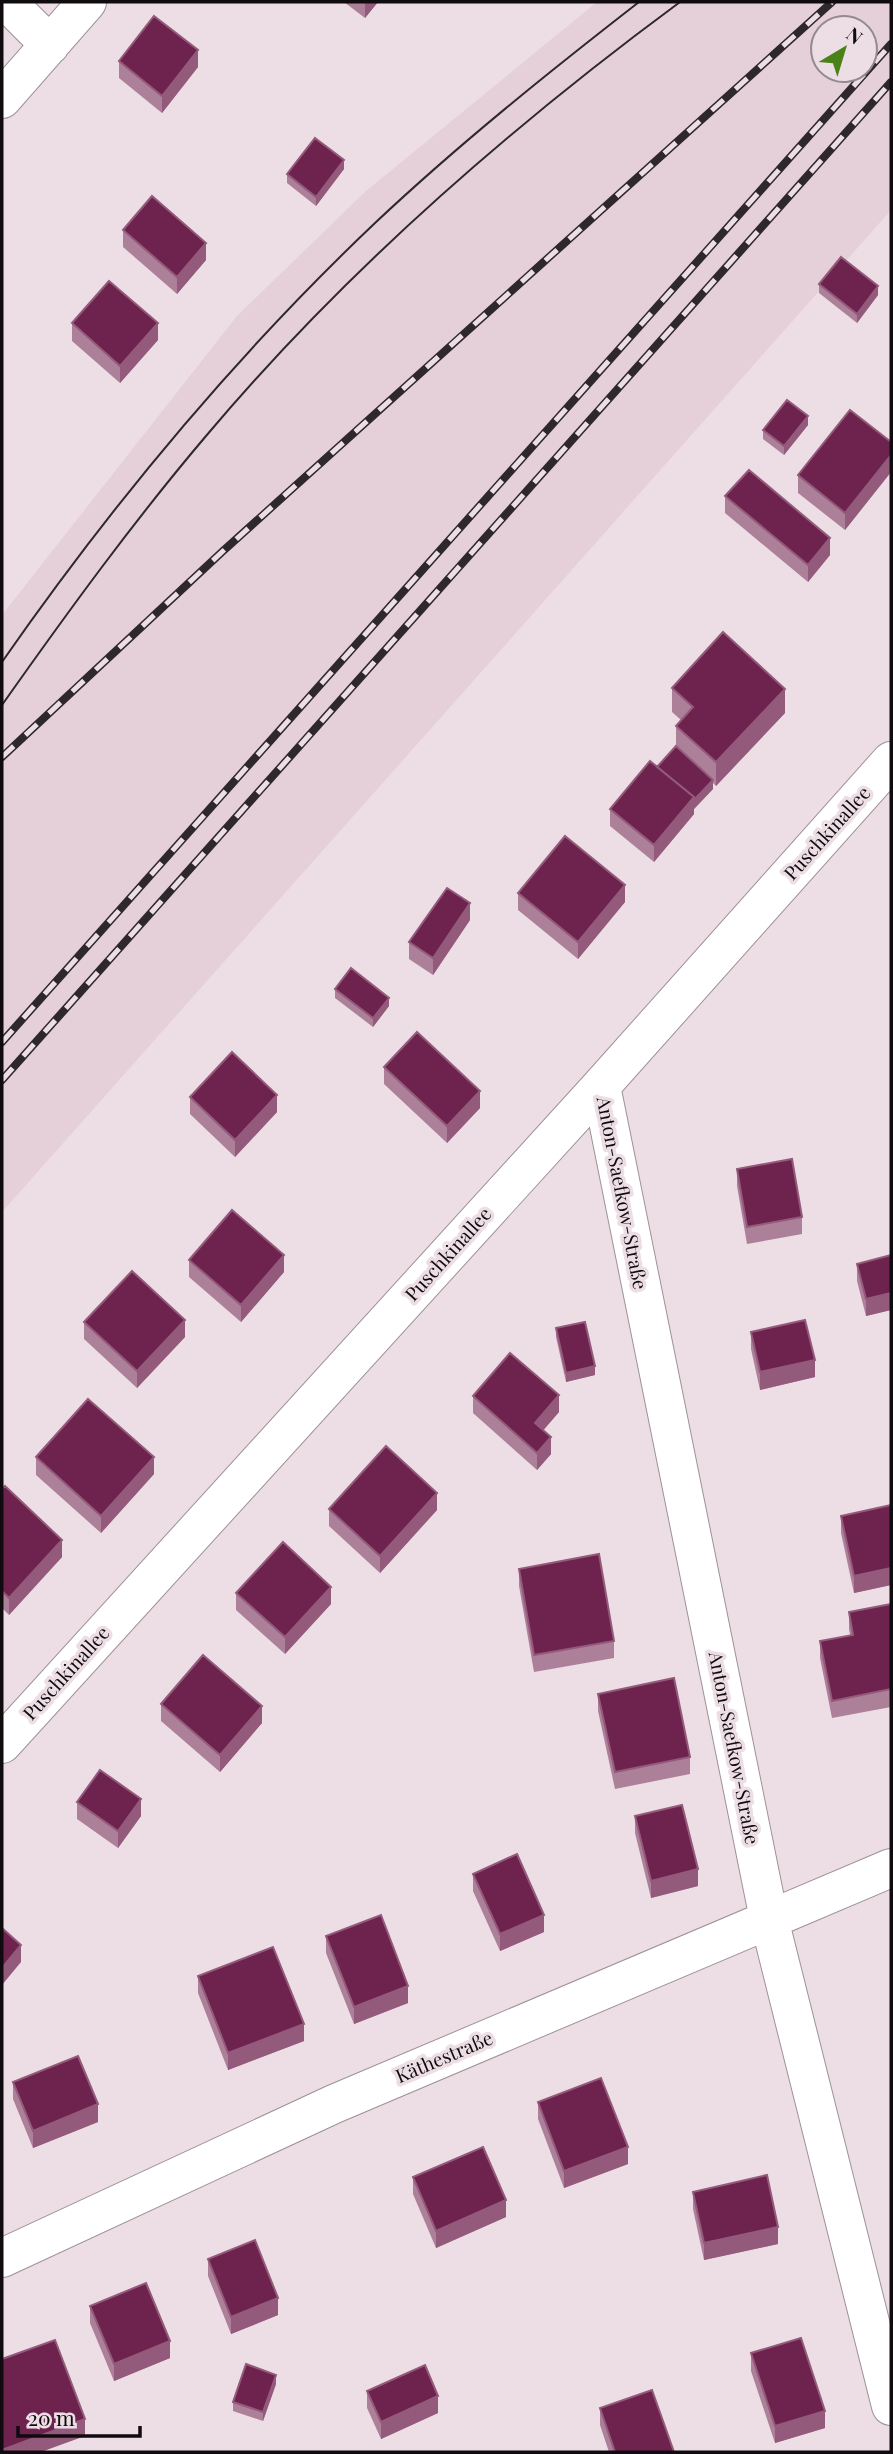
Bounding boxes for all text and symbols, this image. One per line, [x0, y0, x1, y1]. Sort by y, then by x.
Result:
north arrow [809, 14, 879, 84]
text: N [842, 20, 869, 49]
street label: Puschkinallee [777, 780, 875, 885]
street label: Anton-Saefkow-Straße [591, 1093, 654, 1291]
street label: Puschkinallee [398, 1201, 496, 1306]
street label: Puschkinallee [16, 1620, 114, 1725]
street label: Anton-Saefkow-Straße [703, 1648, 766, 1846]
street label: Käthestraße [391, 2024, 496, 2088]
scale bar [18, 2394, 140, 2438]
text: 20 m [28, 2403, 75, 2431]

